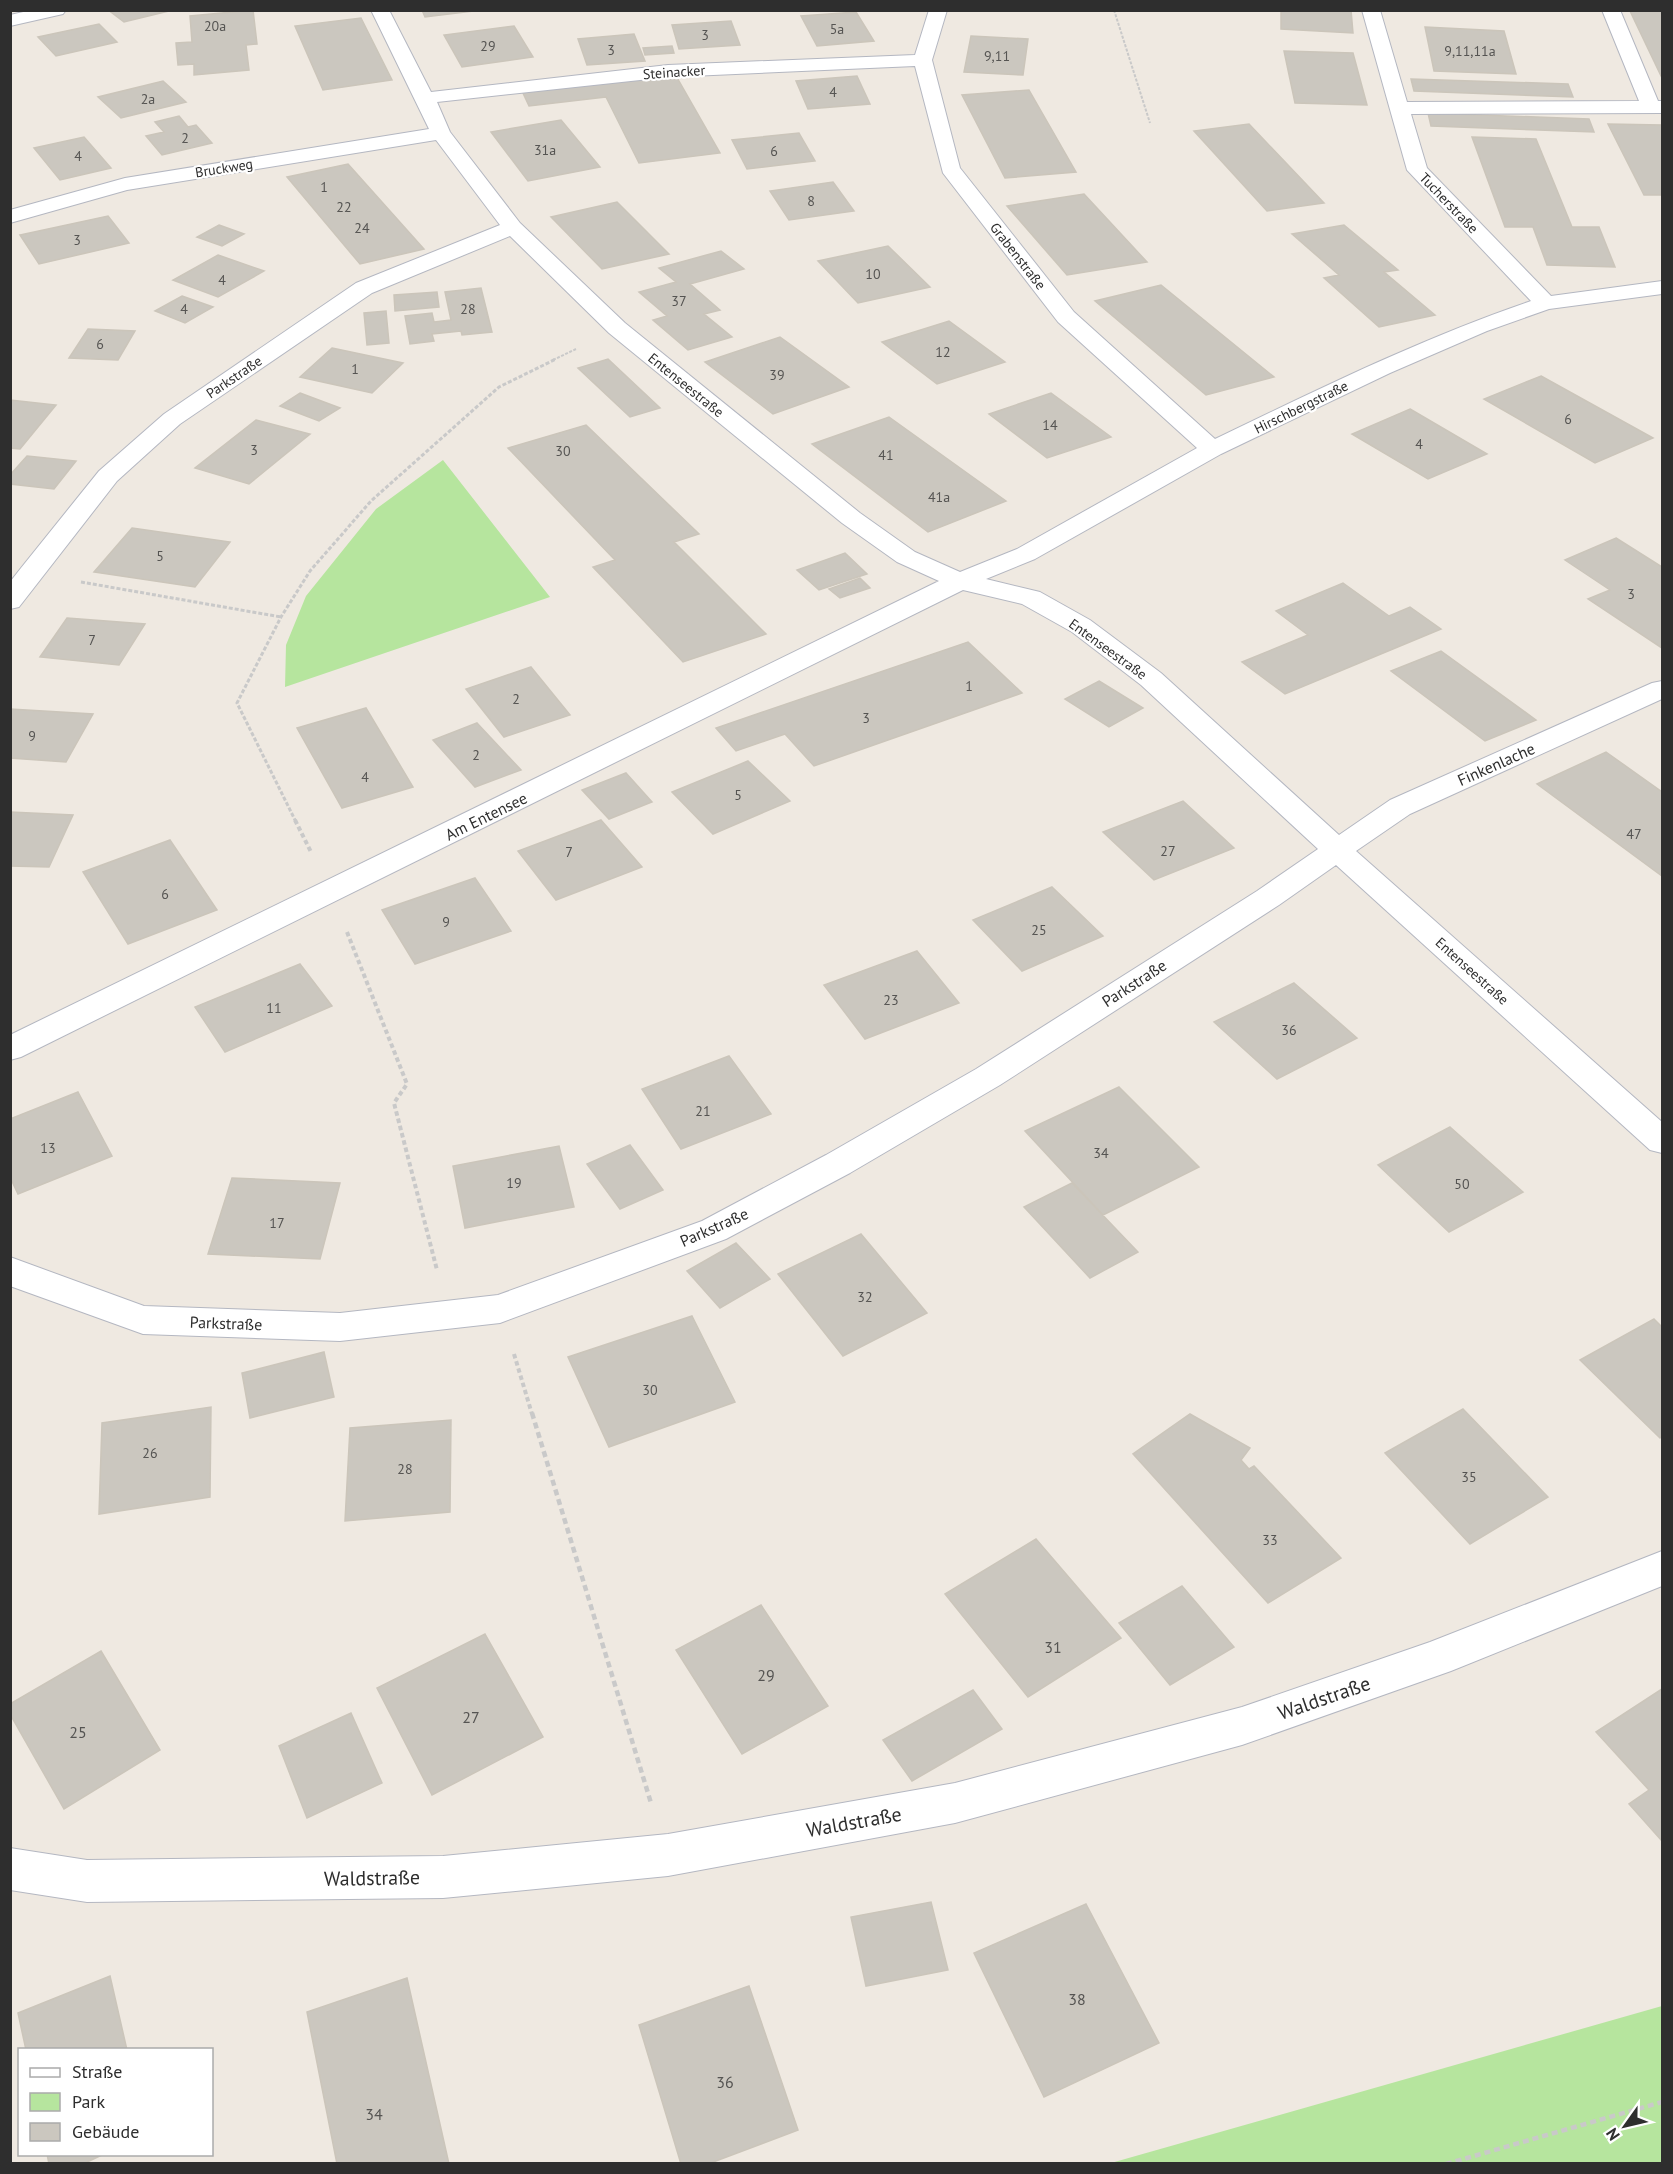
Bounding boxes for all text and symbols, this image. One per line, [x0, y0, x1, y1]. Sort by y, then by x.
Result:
house number: 20a [204, 17, 226, 35]
house number: 5a [830, 20, 844, 38]
house number: 3 [701, 26, 709, 44]
house number: 29 [480, 37, 496, 55]
house number: 3 [607, 41, 615, 59]
house number: 9,11,11a [1444, 42, 1496, 60]
house number: 9,11 [984, 47, 1010, 65]
street label: Steinacker [642, 61, 706, 83]
house number: 4 [829, 83, 837, 101]
house number: 2a [141, 90, 155, 108]
house number: 2 [181, 129, 189, 147]
house number: 31a [534, 141, 556, 159]
house number: 6 [770, 142, 778, 160]
house number: 4 [74, 147, 82, 165]
street label: Bruckweg [194, 155, 254, 181]
street label: Tucherstraße [1416, 169, 1482, 237]
house number: 1 [320, 178, 328, 196]
house number: 8 [807, 192, 815, 210]
house number: 22 [336, 198, 352, 216]
house number: 24 [354, 219, 370, 237]
street label: Grabenstraße [986, 219, 1050, 293]
house number: 3 [73, 231, 81, 249]
house number: 10 [865, 265, 881, 283]
house number: 4 [218, 271, 226, 289]
house number: 37 [671, 292, 687, 310]
house number: 4 [180, 300, 188, 318]
house number: 28 [460, 300, 476, 318]
house number: 6 [96, 335, 104, 353]
house number: 12 [935, 343, 951, 361]
street label: Entenseestraße [644, 349, 728, 421]
street label: Parkstraße [203, 352, 265, 402]
house number: 1 [351, 360, 359, 378]
house number: 39 [769, 366, 785, 384]
street label: Hirschbergstraße [1251, 376, 1351, 438]
house number: 6 [1564, 410, 1572, 428]
house number: 14 [1042, 416, 1058, 434]
house number: 4 [1415, 435, 1423, 453]
house number: 3 [250, 441, 258, 459]
house number: 30 [555, 442, 571, 460]
house number: 41 [878, 446, 894, 464]
house number: 41a [928, 488, 950, 506]
house number: 5 [156, 547, 164, 565]
house number: 3 [1627, 585, 1635, 603]
street label: Entenseestraße [1065, 615, 1151, 683]
house number: 7 [88, 631, 96, 649]
house number: 1 [965, 677, 973, 695]
house number: 2 [512, 690, 520, 708]
house number: 3 [862, 709, 870, 727]
house number: 9 [28, 727, 36, 745]
street label: Finkenlache [1454, 738, 1538, 790]
house number: 2 [472, 746, 480, 764]
house number: 4 [361, 768, 369, 786]
house number: 5 [734, 786, 742, 804]
street label: Am Entensee [442, 788, 530, 844]
house number: 47 [1626, 825, 1642, 843]
house number: 27 [1160, 842, 1176, 860]
house number: 7 [565, 843, 573, 861]
house number: 6 [161, 885, 169, 903]
house number: 9 [442, 913, 450, 931]
house number: 25 [1031, 921, 1047, 939]
street label: Entenseestraße [1432, 933, 1512, 1009]
street label: Parkstraße [1098, 955, 1170, 1011]
house number: 23 [883, 991, 899, 1009]
house number: 11 [266, 999, 282, 1017]
house number: 36 [1281, 1021, 1297, 1039]
house number: 21 [695, 1102, 711, 1120]
house number: 13 [40, 1139, 56, 1157]
house number: 34 [1093, 1144, 1109, 1162]
house number: 19 [506, 1174, 522, 1192]
house number: 50 [1454, 1175, 1470, 1193]
street label: Parkstraße [677, 1203, 751, 1251]
house number: 17 [269, 1214, 285, 1232]
house number: 32 [857, 1288, 873, 1306]
street label: Parkstraße [189, 1312, 263, 1334]
house number: 30 [642, 1381, 658, 1399]
house number: 26 [142, 1444, 158, 1462]
house number: 28 [397, 1460, 413, 1478]
house number: 35 [1461, 1468, 1477, 1486]
house number: 33 [1262, 1531, 1278, 1549]
house number: 31 [1044, 1637, 1062, 1657]
house number: 29 [757, 1665, 775, 1685]
street label: Waldstraße [1274, 1670, 1374, 1726]
house number: 27 [462, 1707, 480, 1727]
house number: 25 [69, 1722, 87, 1742]
street label: Waldstraße [804, 1801, 904, 1843]
street label: Waldstraße [324, 1864, 420, 1892]
house number: 38 [1068, 1989, 1086, 2009]
legend [18, 2048, 213, 2156]
text: Straße [72, 2060, 123, 2083]
house number: 36 [716, 2072, 734, 2092]
text: Park [72, 2090, 105, 2113]
north arrow [1595, 2096, 1655, 2156]
house number: 34 [365, 2104, 383, 2124]
text: Gebäude [72, 2120, 139, 2143]
text: N [1601, 2124, 1624, 2144]

